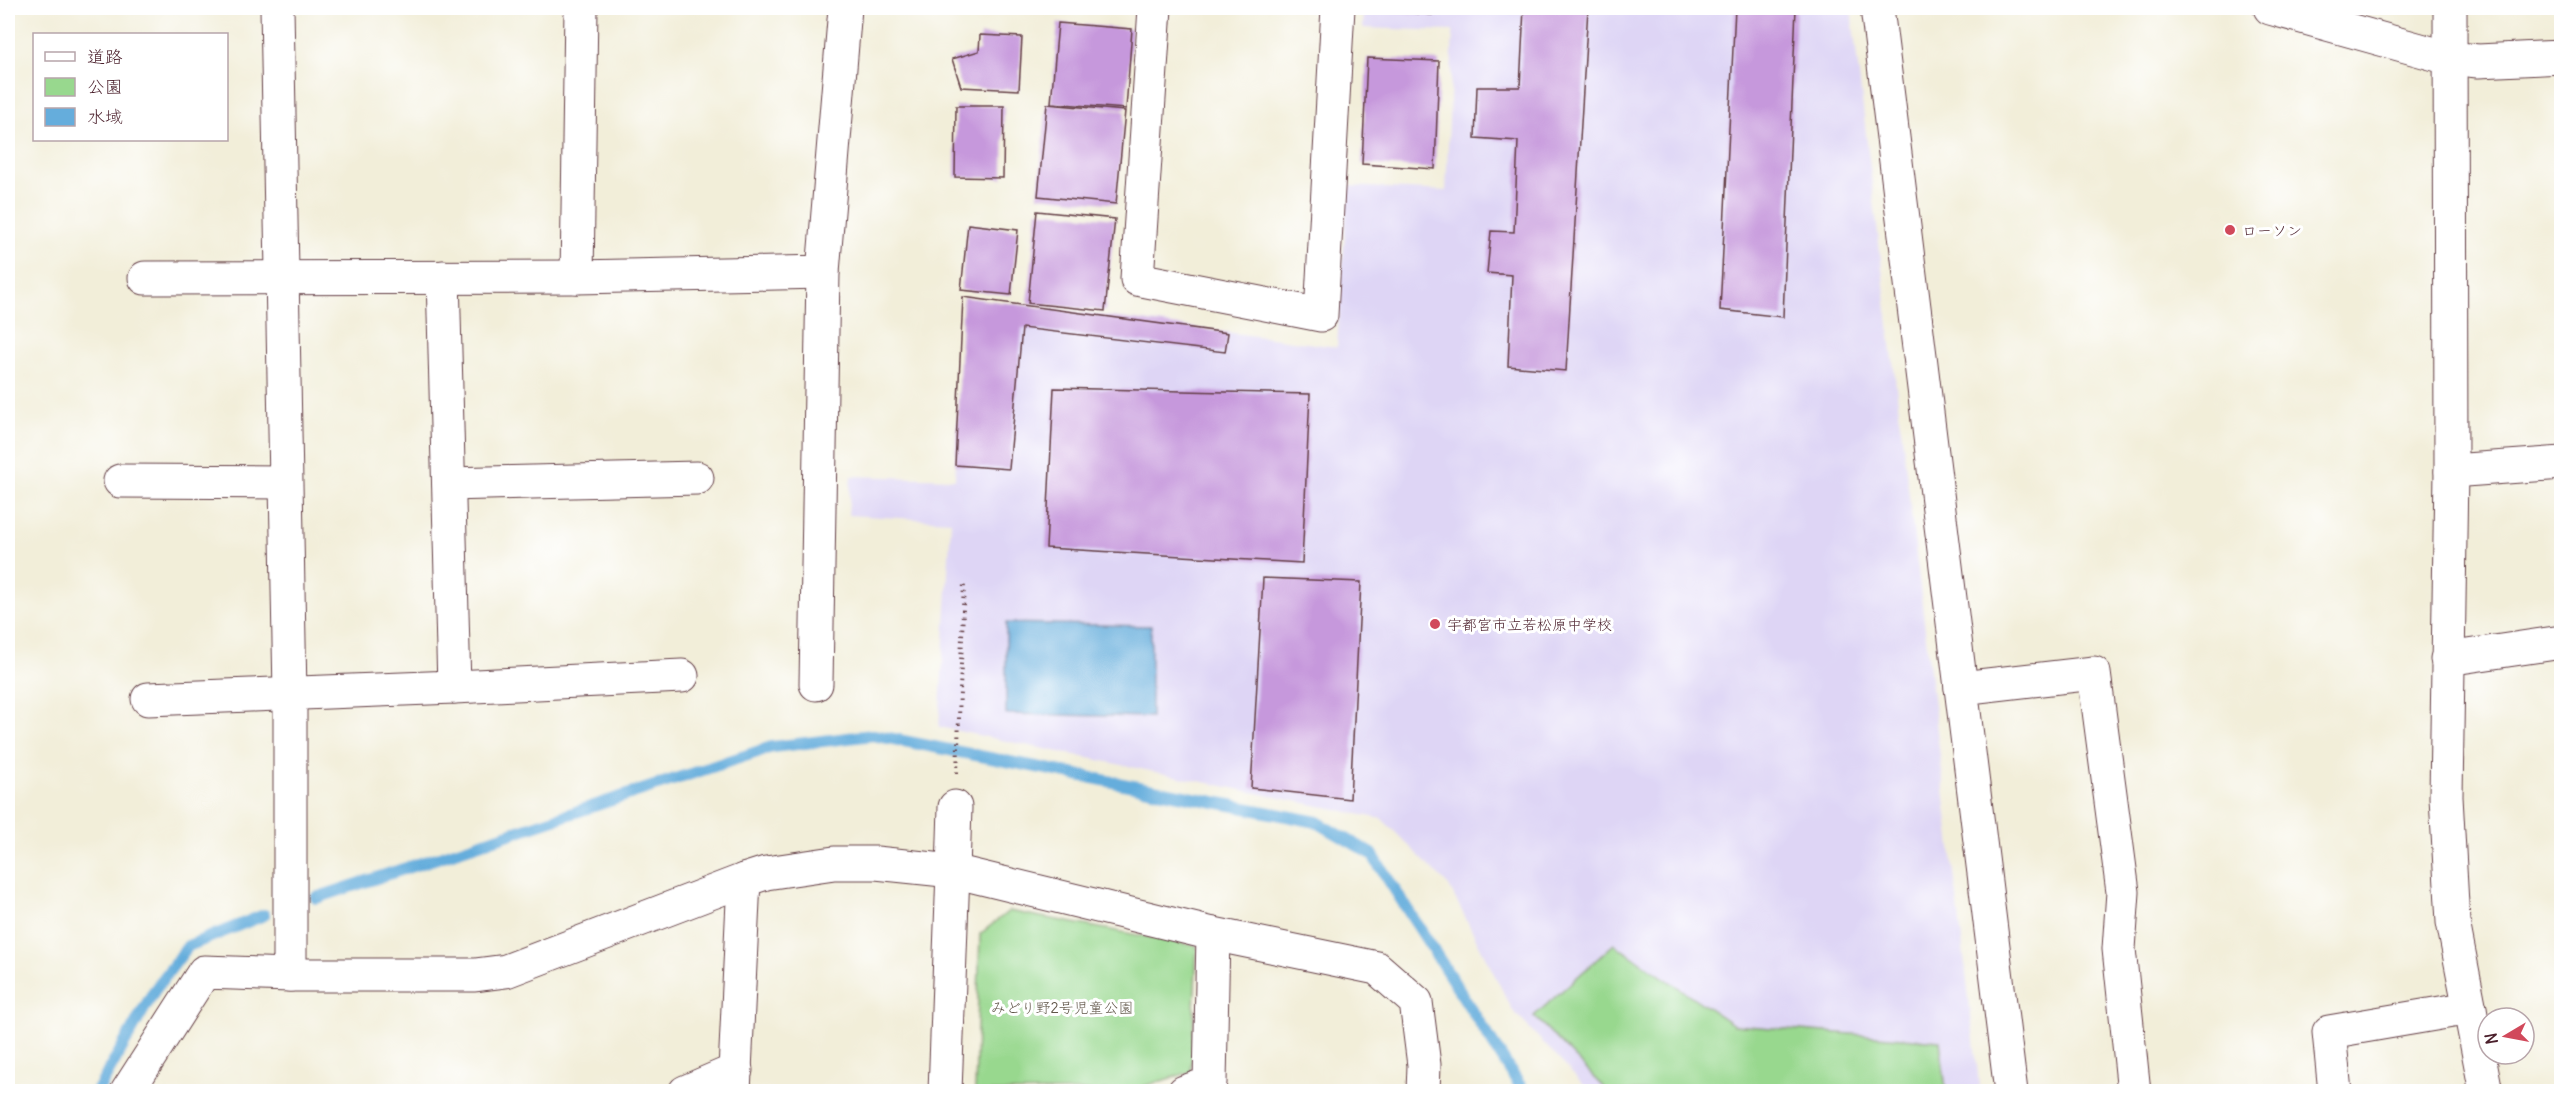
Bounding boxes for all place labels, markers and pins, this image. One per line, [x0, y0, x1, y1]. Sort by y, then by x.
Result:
place label: ローソン [2242, 221, 2302, 240]
marker: ローソン [2223, 223, 2237, 237]
place label: 宇都宮市立若松原中学校 [1447, 615, 1612, 634]
marker: 宇都宮市立若松原中学校 [1428, 617, 1442, 631]

